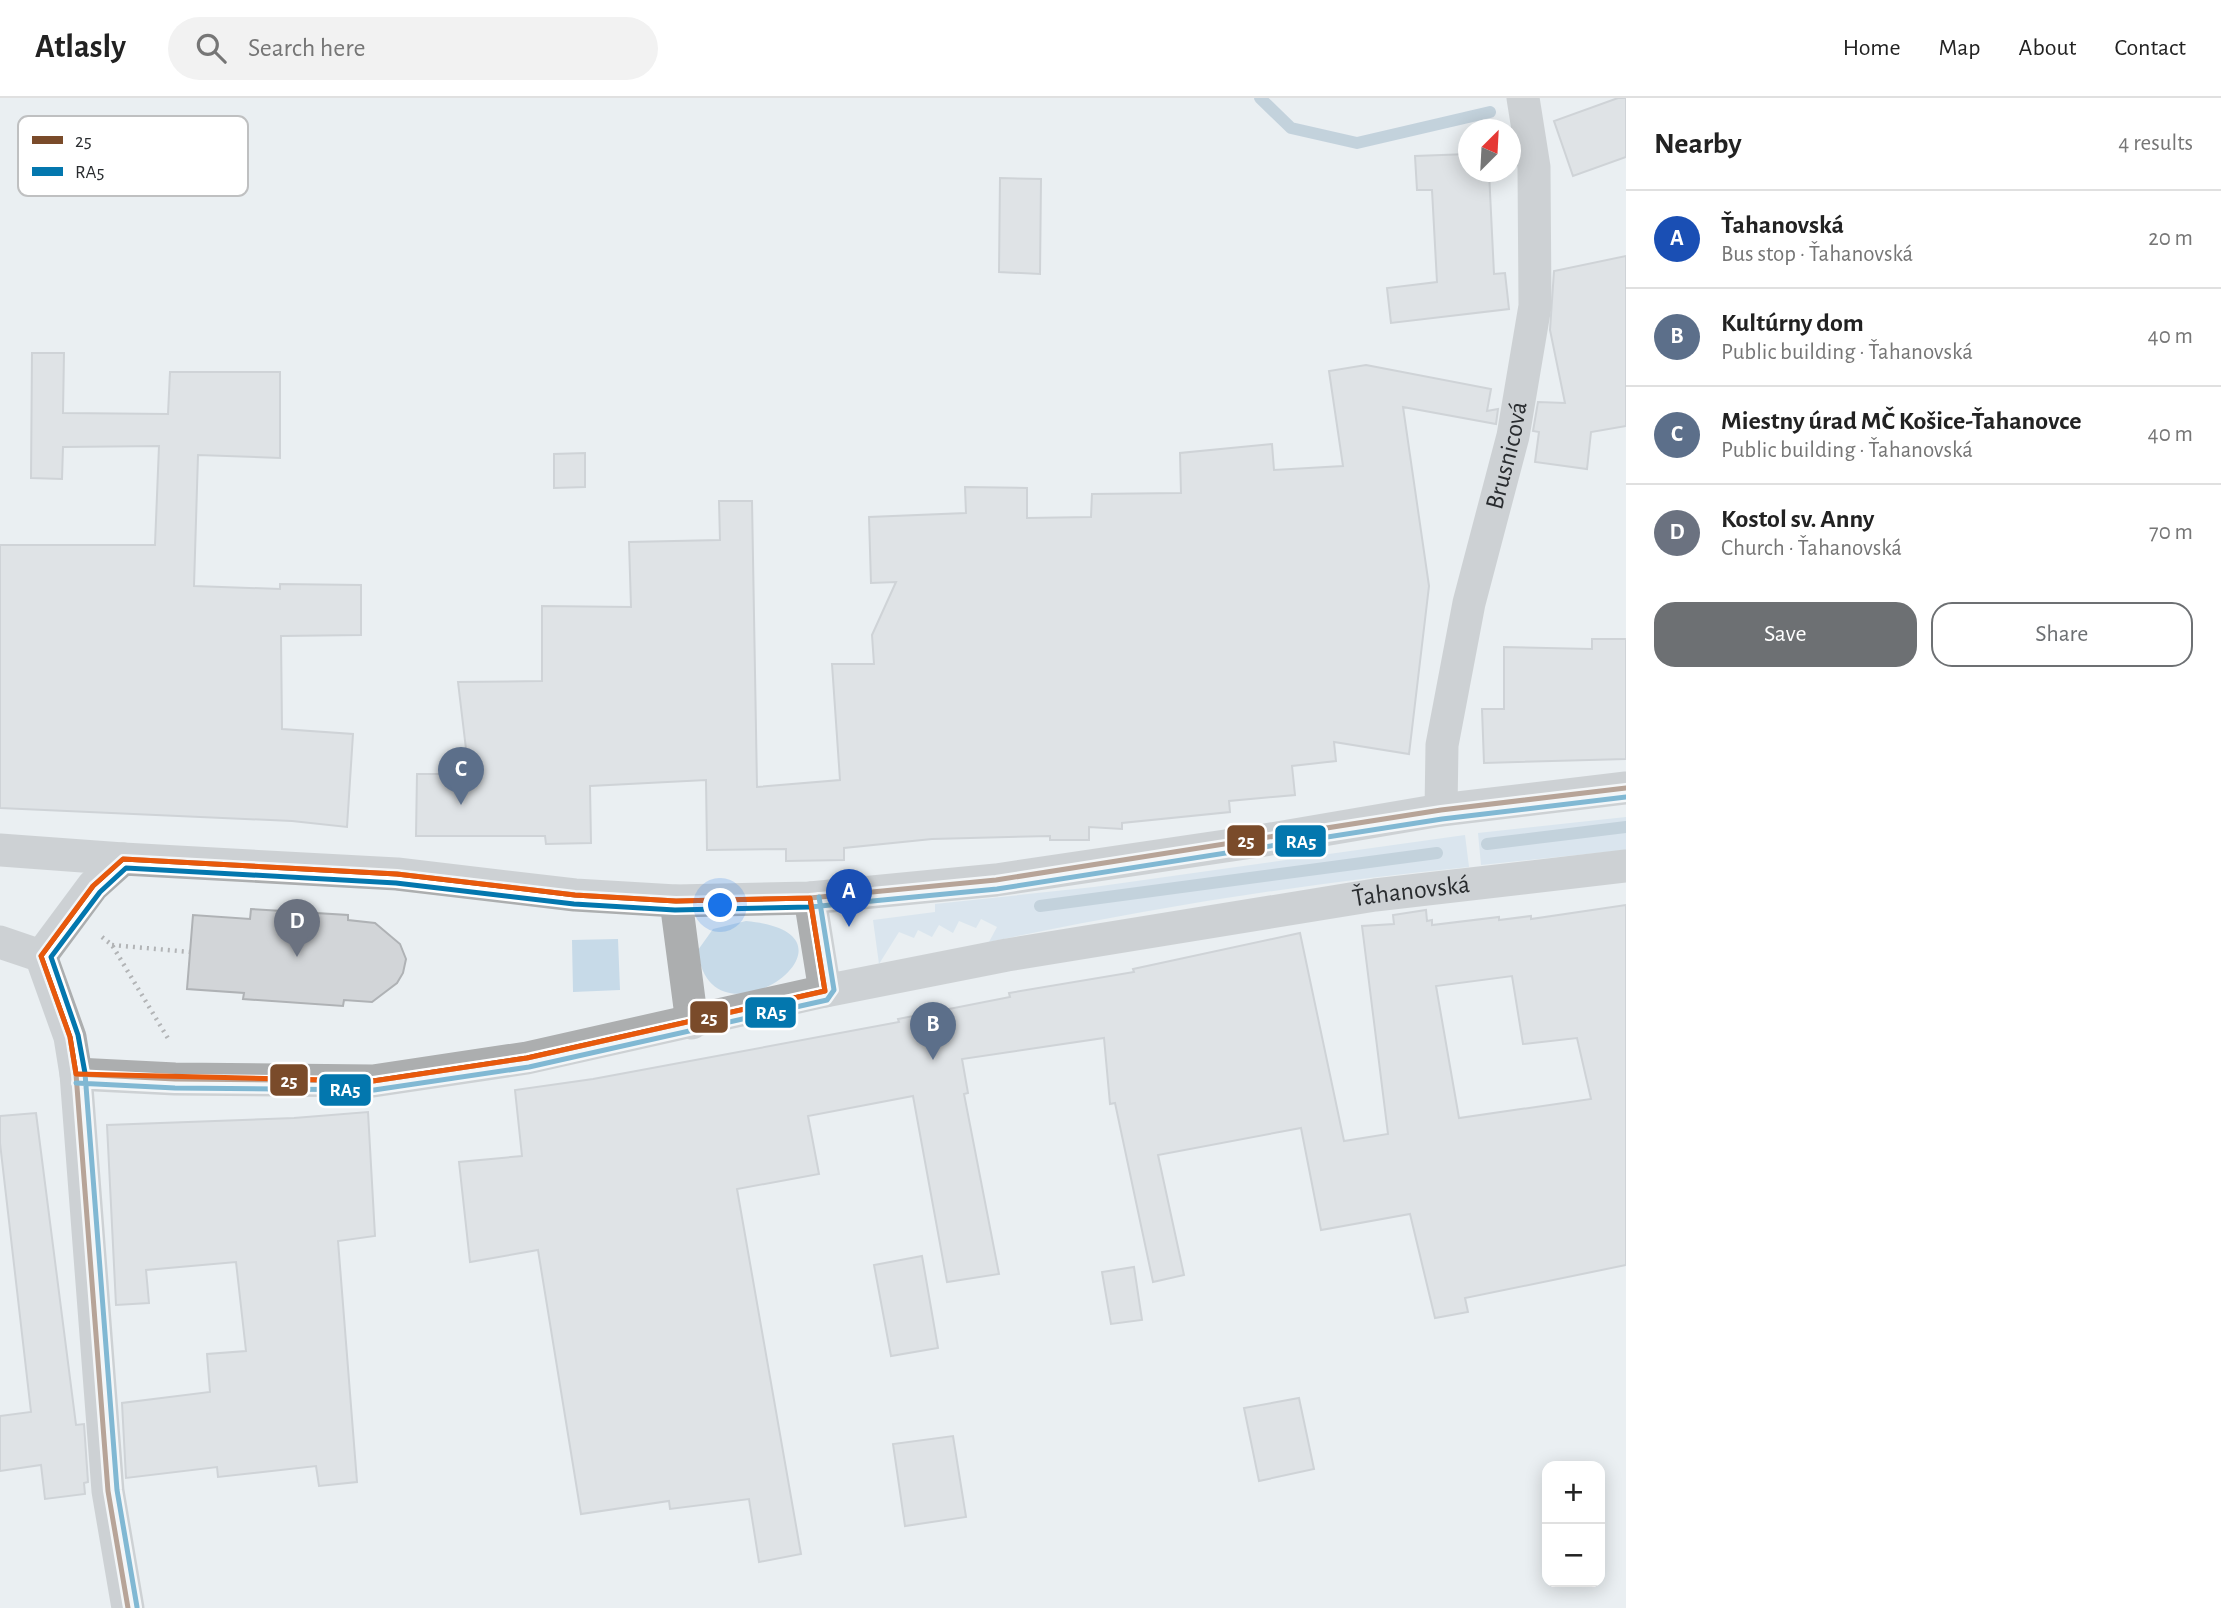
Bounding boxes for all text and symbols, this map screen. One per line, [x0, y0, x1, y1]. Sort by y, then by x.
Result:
search box [168, 17, 658, 80]
icon: search [192, 29, 230, 67]
text: Atlasly [35, 31, 126, 64]
text: Search here [248, 35, 366, 61]
text: Home [1843, 36, 1901, 60]
text: Map [1939, 36, 1981, 60]
text: About [2019, 36, 2076, 60]
text: Contact [2114, 36, 2186, 60]
legend [18, 116, 248, 196]
north arrow [1458, 119, 1521, 182]
text: Nearby [1654, 129, 1742, 159]
text: 25 [75, 132, 92, 151]
text: 4 results [2118, 132, 2193, 155]
text: RA5 [75, 163, 105, 182]
text: Ťahanovská [1721, 212, 1844, 238]
text: A [1670, 227, 1684, 250]
text: 20 m [2148, 227, 2193, 250]
text: Bus stop · Ťahanovská [1721, 243, 1913, 266]
text: Kultúrny dom [1721, 310, 1864, 336]
text: B [1670, 325, 1684, 348]
text: 40 m [2148, 325, 2193, 348]
text: Public building · Ťahanovská [1721, 341, 1973, 364]
street label: Brusnicová [1481, 400, 1532, 512]
text: Miestny úrad MČ Košice-Ťahanovce [1721, 408, 2081, 434]
text: C [1671, 423, 1683, 446]
text: 40 m [2148, 423, 2193, 446]
text: Public building · Ťahanovská [1721, 439, 1973, 462]
text: Kostol sv. Anny [1721, 506, 1874, 532]
text: D [1669, 521, 1685, 544]
text: 70 m [2149, 521, 2193, 544]
text: Church · Ťahanovská [1721, 537, 1902, 560]
button: Save [1654, 602, 1917, 667]
button: Share [1931, 602, 2193, 667]
pin: C [438, 747, 484, 805]
line badge: 25 [1226, 824, 1266, 857]
line badge: RA5 [1274, 824, 1327, 858]
text: 25 [1237, 832, 1255, 851]
text: RA5 [1286, 833, 1316, 852]
pin: A [826, 869, 872, 927]
street label: Ťahanovská [1350, 871, 1471, 911]
your location [703, 888, 737, 922]
pin: D [274, 899, 320, 957]
line badge: RA5 [744, 996, 797, 1029]
line badge: 25 [689, 1000, 729, 1034]
pin: B [910, 1002, 956, 1060]
text: RA5 [756, 1004, 786, 1023]
text: 25 [700, 1009, 718, 1028]
line badge: 25 [269, 1063, 309, 1097]
text: 25 [280, 1072, 298, 1091]
line badge: RA5 [318, 1073, 372, 1107]
text: RA5 [330, 1081, 360, 1100]
map controls [1542, 1461, 1605, 1587]
button: + [1542, 1461, 1605, 1524]
button: − [1542, 1524, 1605, 1587]

